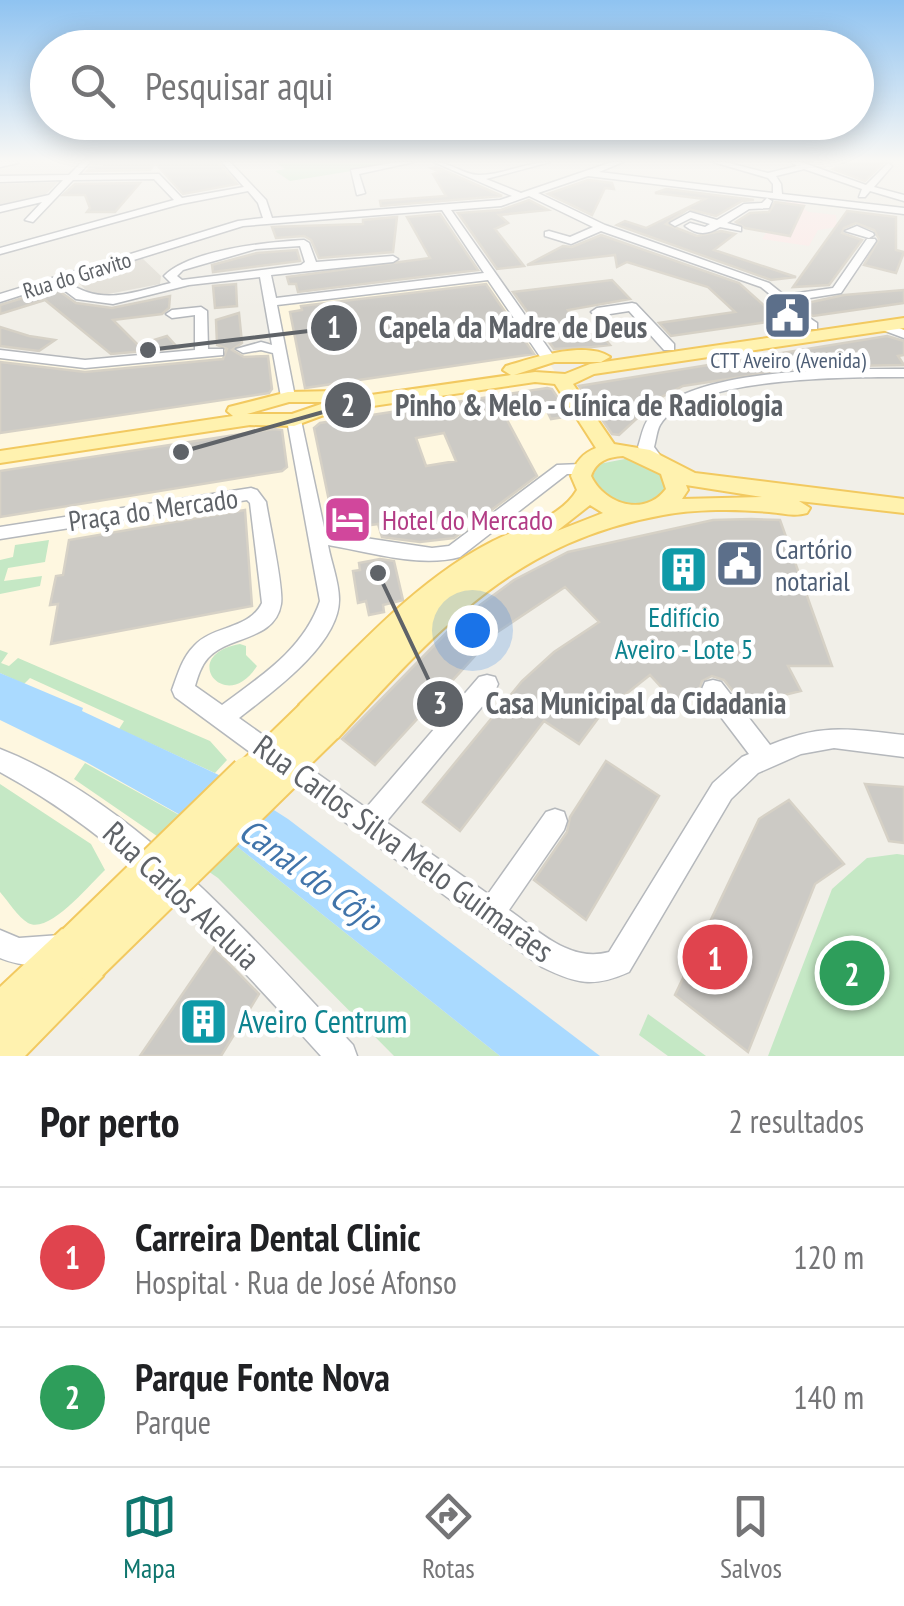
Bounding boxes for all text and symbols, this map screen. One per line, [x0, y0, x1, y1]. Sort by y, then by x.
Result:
search box [30, 30, 874, 140]
icon: search [65, 58, 120, 113]
text: Pesquisar aqui [145, 61, 334, 110]
street label: Rua do Gravito [20, 245, 134, 305]
public building icon: CTT Aveiro (Avenida) [762, 290, 814, 342]
callout: Capela da Madre de Deus [309, 298, 667, 358]
text: 1 [327, 307, 341, 346]
text: Capela da Madre de Deus [379, 307, 647, 346]
place label: CTT Aveiro (Avenida) [710, 346, 867, 374]
callout: Pinho & Melo - Clínica de Radiologia [323, 375, 805, 435]
text: 2 [341, 385, 355, 424]
text: Pinho & Melo - Clínica de Radiologia [395, 385, 783, 424]
street label: Praça do Mercado [66, 479, 240, 539]
hotel icon: Hotel do Mercado [321, 493, 373, 545]
place label: Hotel do Mercado [382, 501, 553, 538]
place label: Cartório notarial [775, 530, 852, 599]
public building icon: Cartório notarial [714, 538, 766, 590]
building icon: Edifício Aveiro - Lote 5 [658, 543, 710, 595]
place label: Edifício Aveiro - Lote 5 [615, 598, 753, 667]
your location [447, 605, 498, 656]
callout: Casa Municipal da Cidadania [415, 674, 807, 734]
text: 3 [433, 683, 447, 722]
text: Casa Municipal da Cidadania [486, 683, 787, 722]
street label: Rua Carlos Silva Melo Guimarães [246, 725, 562, 971]
water label: Canal do Côjo [231, 807, 394, 943]
street label: Rua Carlos Aleluia [95, 812, 269, 978]
pin: 1 [682, 920, 748, 994]
pin: 2 [820, 936, 884, 1010]
building icon: Aveiro Centrum [177, 995, 229, 1047]
place label: Aveiro Centrum [238, 1000, 407, 1042]
text: Por perto [40, 1094, 179, 1149]
text: 2 resultados [729, 1100, 864, 1142]
text: Carreira Dental Clinic [135, 1212, 421, 1261]
text: 1 [65, 1236, 80, 1278]
text: 120 m [793, 1236, 864, 1278]
text: Hospital · Rua de José Afonso [135, 1261, 457, 1303]
text: Parque Fonte Nova [135, 1352, 390, 1401]
text: 2 [65, 1376, 80, 1418]
text: 140 m [793, 1376, 864, 1418]
text: Parque [135, 1401, 211, 1443]
tab: Mapa [122, 1489, 177, 1586]
tab: Rotas [421, 1489, 476, 1586]
tab: Salvos [720, 1489, 782, 1586]

